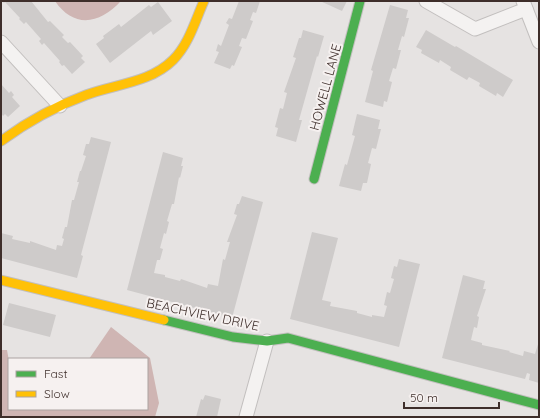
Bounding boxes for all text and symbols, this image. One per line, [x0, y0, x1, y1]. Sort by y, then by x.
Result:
street label: HOWELL LANE [306, 42, 344, 132]
street label: BEACHVIEW DRIVE [145, 294, 261, 334]
legend [8, 358, 148, 410]
text: Fast [44, 366, 68, 381]
scale bar [404, 384, 499, 410]
text: Slow [44, 386, 70, 401]
text: 50 m [410, 390, 438, 405]

